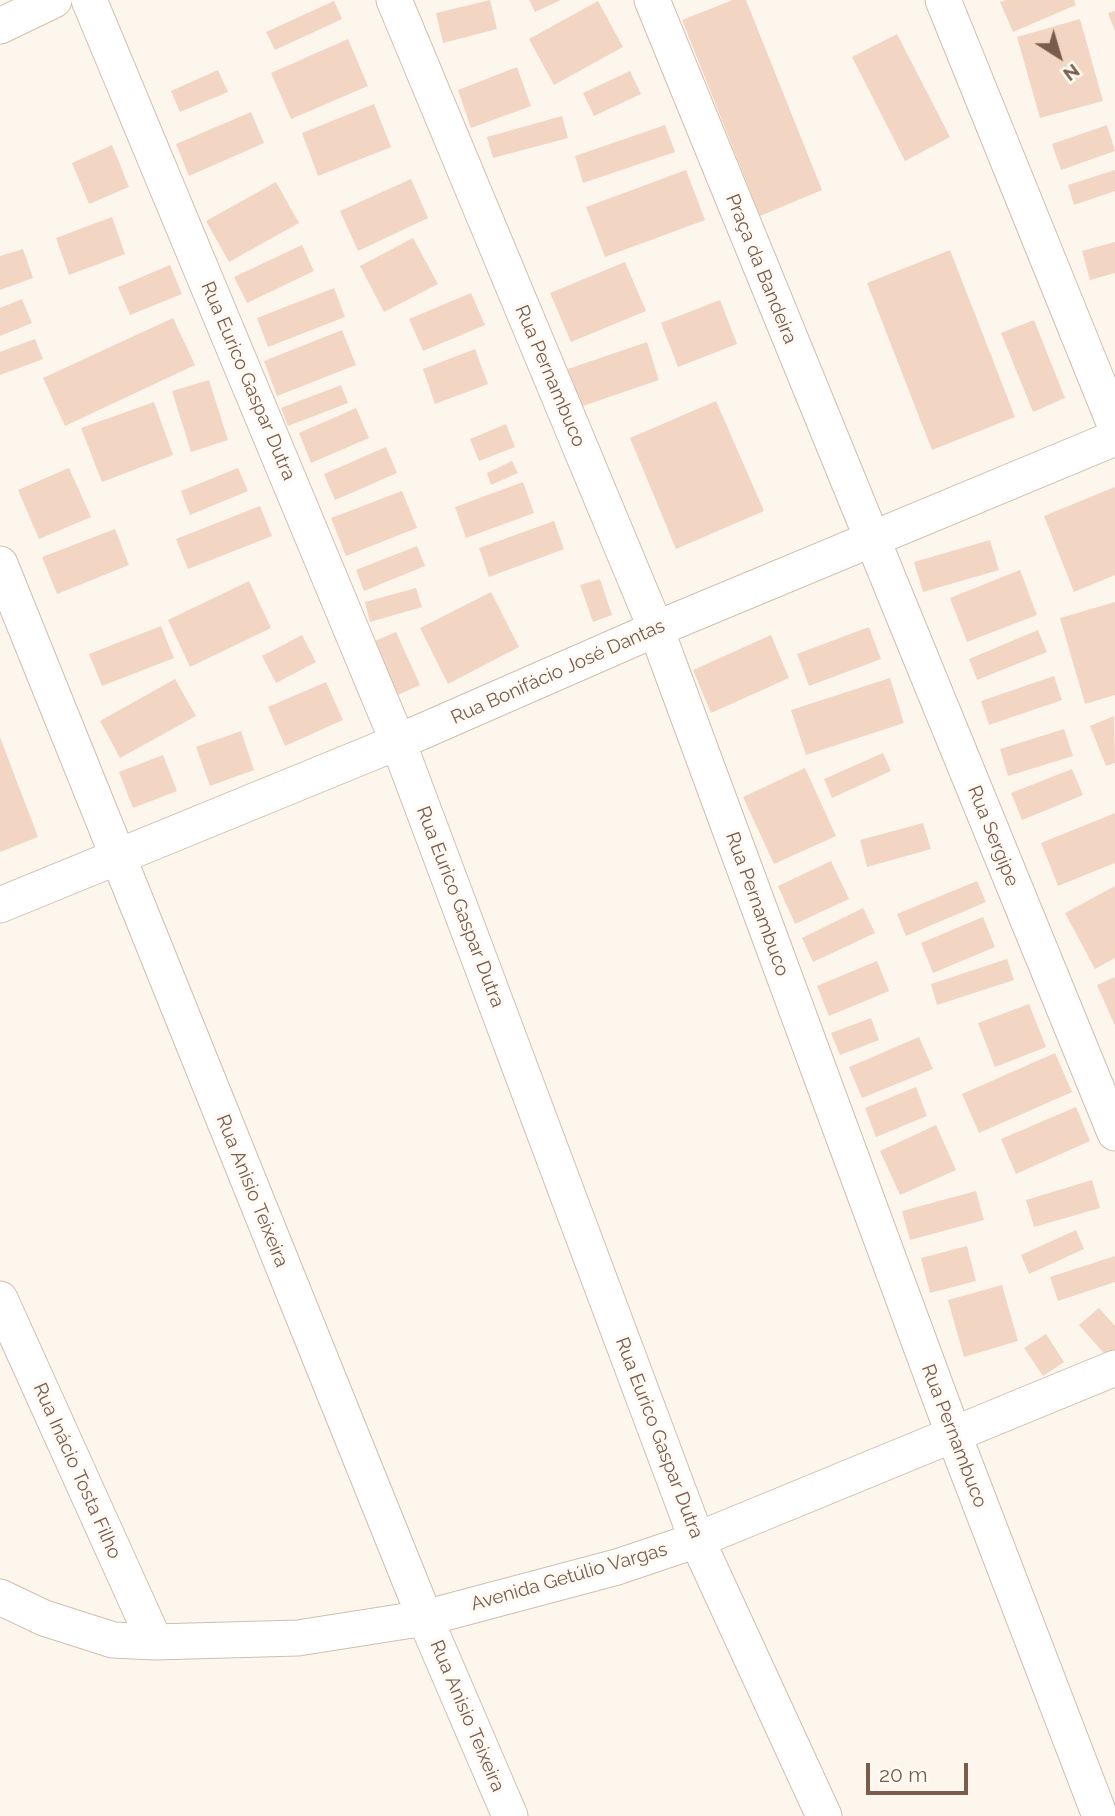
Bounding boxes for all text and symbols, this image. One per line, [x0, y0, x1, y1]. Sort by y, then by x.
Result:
north arrow [1024, 21, 1094, 91]
text: N [1059, 60, 1084, 86]
street label: Praça da Bandeira [721, 191, 801, 347]
street label: Rua Eurico Gaspar Dutra [196, 278, 300, 484]
street label: Rua Pernambuco [510, 302, 590, 450]
street label: Rua Bonifácio José Dantas [448, 615, 668, 729]
street label: Rua Sergipe [962, 782, 1024, 890]
street label: Rua Eurico Gaspar Dutra [411, 803, 509, 1011]
street label: Rua Pernambuco [720, 829, 794, 979]
street label: Rua Anisio Teixeira [211, 1111, 293, 1271]
street label: Rua Eurico Gaspar Dutra [610, 1334, 708, 1542]
street label: Rua Pernambuco [916, 1361, 992, 1511]
street label: Rua Inácio Tosta Filho [28, 1380, 126, 1562]
street label: Avenida Getúlio Vargas [468, 1538, 670, 1616]
street label: Rua Anisio Teixeira [425, 1637, 509, 1795]
scale bar [870, 1750, 972, 1794]
text: 20 m [879, 1762, 927, 1787]

